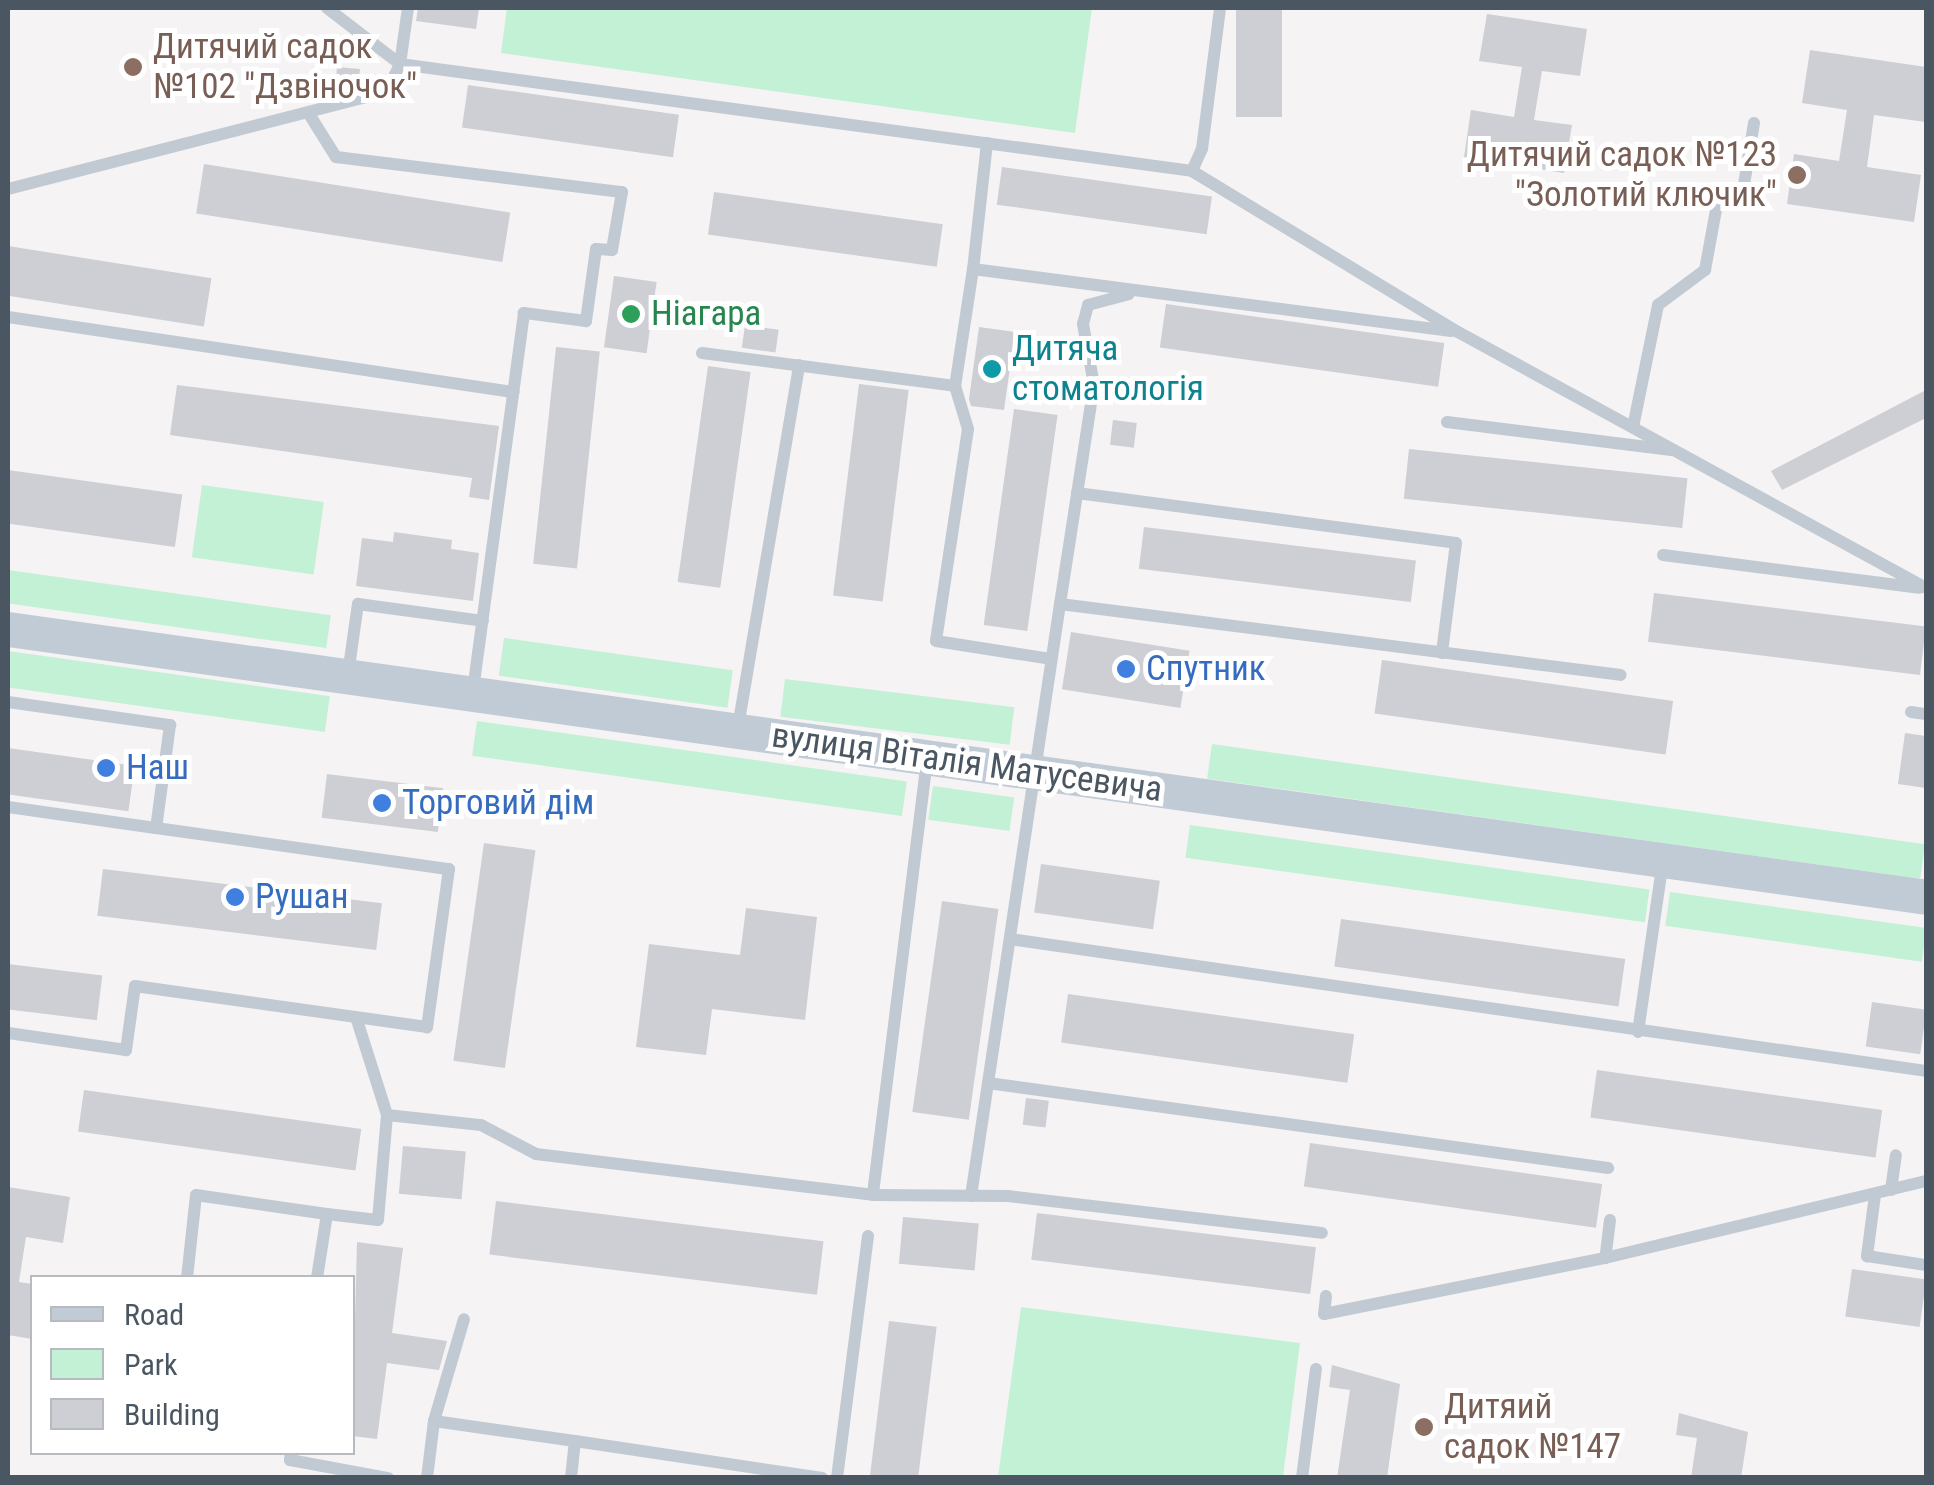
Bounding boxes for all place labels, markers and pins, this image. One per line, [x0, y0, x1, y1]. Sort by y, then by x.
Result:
place label: Дитячий садок №102 "Дзвіночок" [153, 26, 417, 108]
marker: Дитячий садок №102 "Дзвіночок" [122, 56, 144, 78]
place label: Дитячий садок №123 "Золотий ключик" [1467, 134, 1777, 216]
marker: Дитячий садок №123 "Золотий ключик" [1786, 164, 1808, 186]
place label: Ніагара [651, 293, 761, 335]
marker: Ніагара [620, 303, 642, 325]
place label: Дитяча стоматологія [1012, 328, 1204, 410]
marker: Дитяча стоматологія [981, 358, 1003, 380]
place label: Спутник [1146, 648, 1266, 690]
marker: Спутник [1115, 658, 1137, 680]
place label: Наш [126, 747, 189, 789]
marker: Наш [95, 757, 117, 779]
place label: Торговий дім [402, 782, 594, 824]
marker: Торговий дім [371, 792, 393, 814]
place label: Рушан [255, 876, 348, 918]
marker: Рушан [224, 886, 246, 908]
place label: Дитяий садок №147 [1444, 1386, 1621, 1468]
marker: Дитяий садок №147 [1413, 1416, 1435, 1438]

